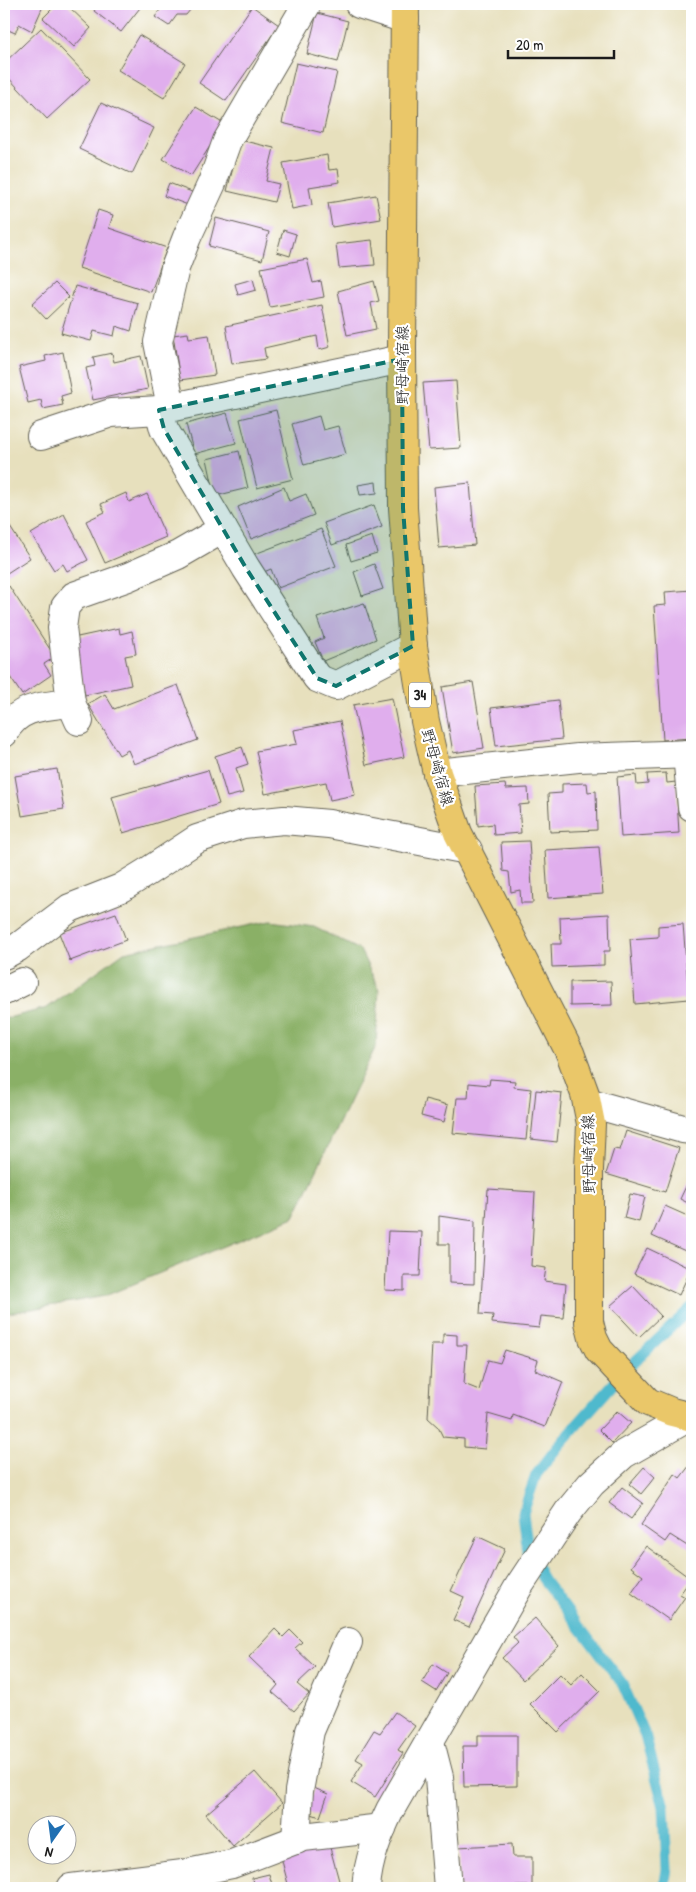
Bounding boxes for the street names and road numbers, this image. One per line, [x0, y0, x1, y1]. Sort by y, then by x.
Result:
street label: 野母崎宿線 [391, 325, 413, 405]
road number: 34 [409, 682, 431, 708]
street label: 野母崎宿線 [416, 726, 460, 808]
street label: 野母崎宿線 [576, 1114, 600, 1194]

